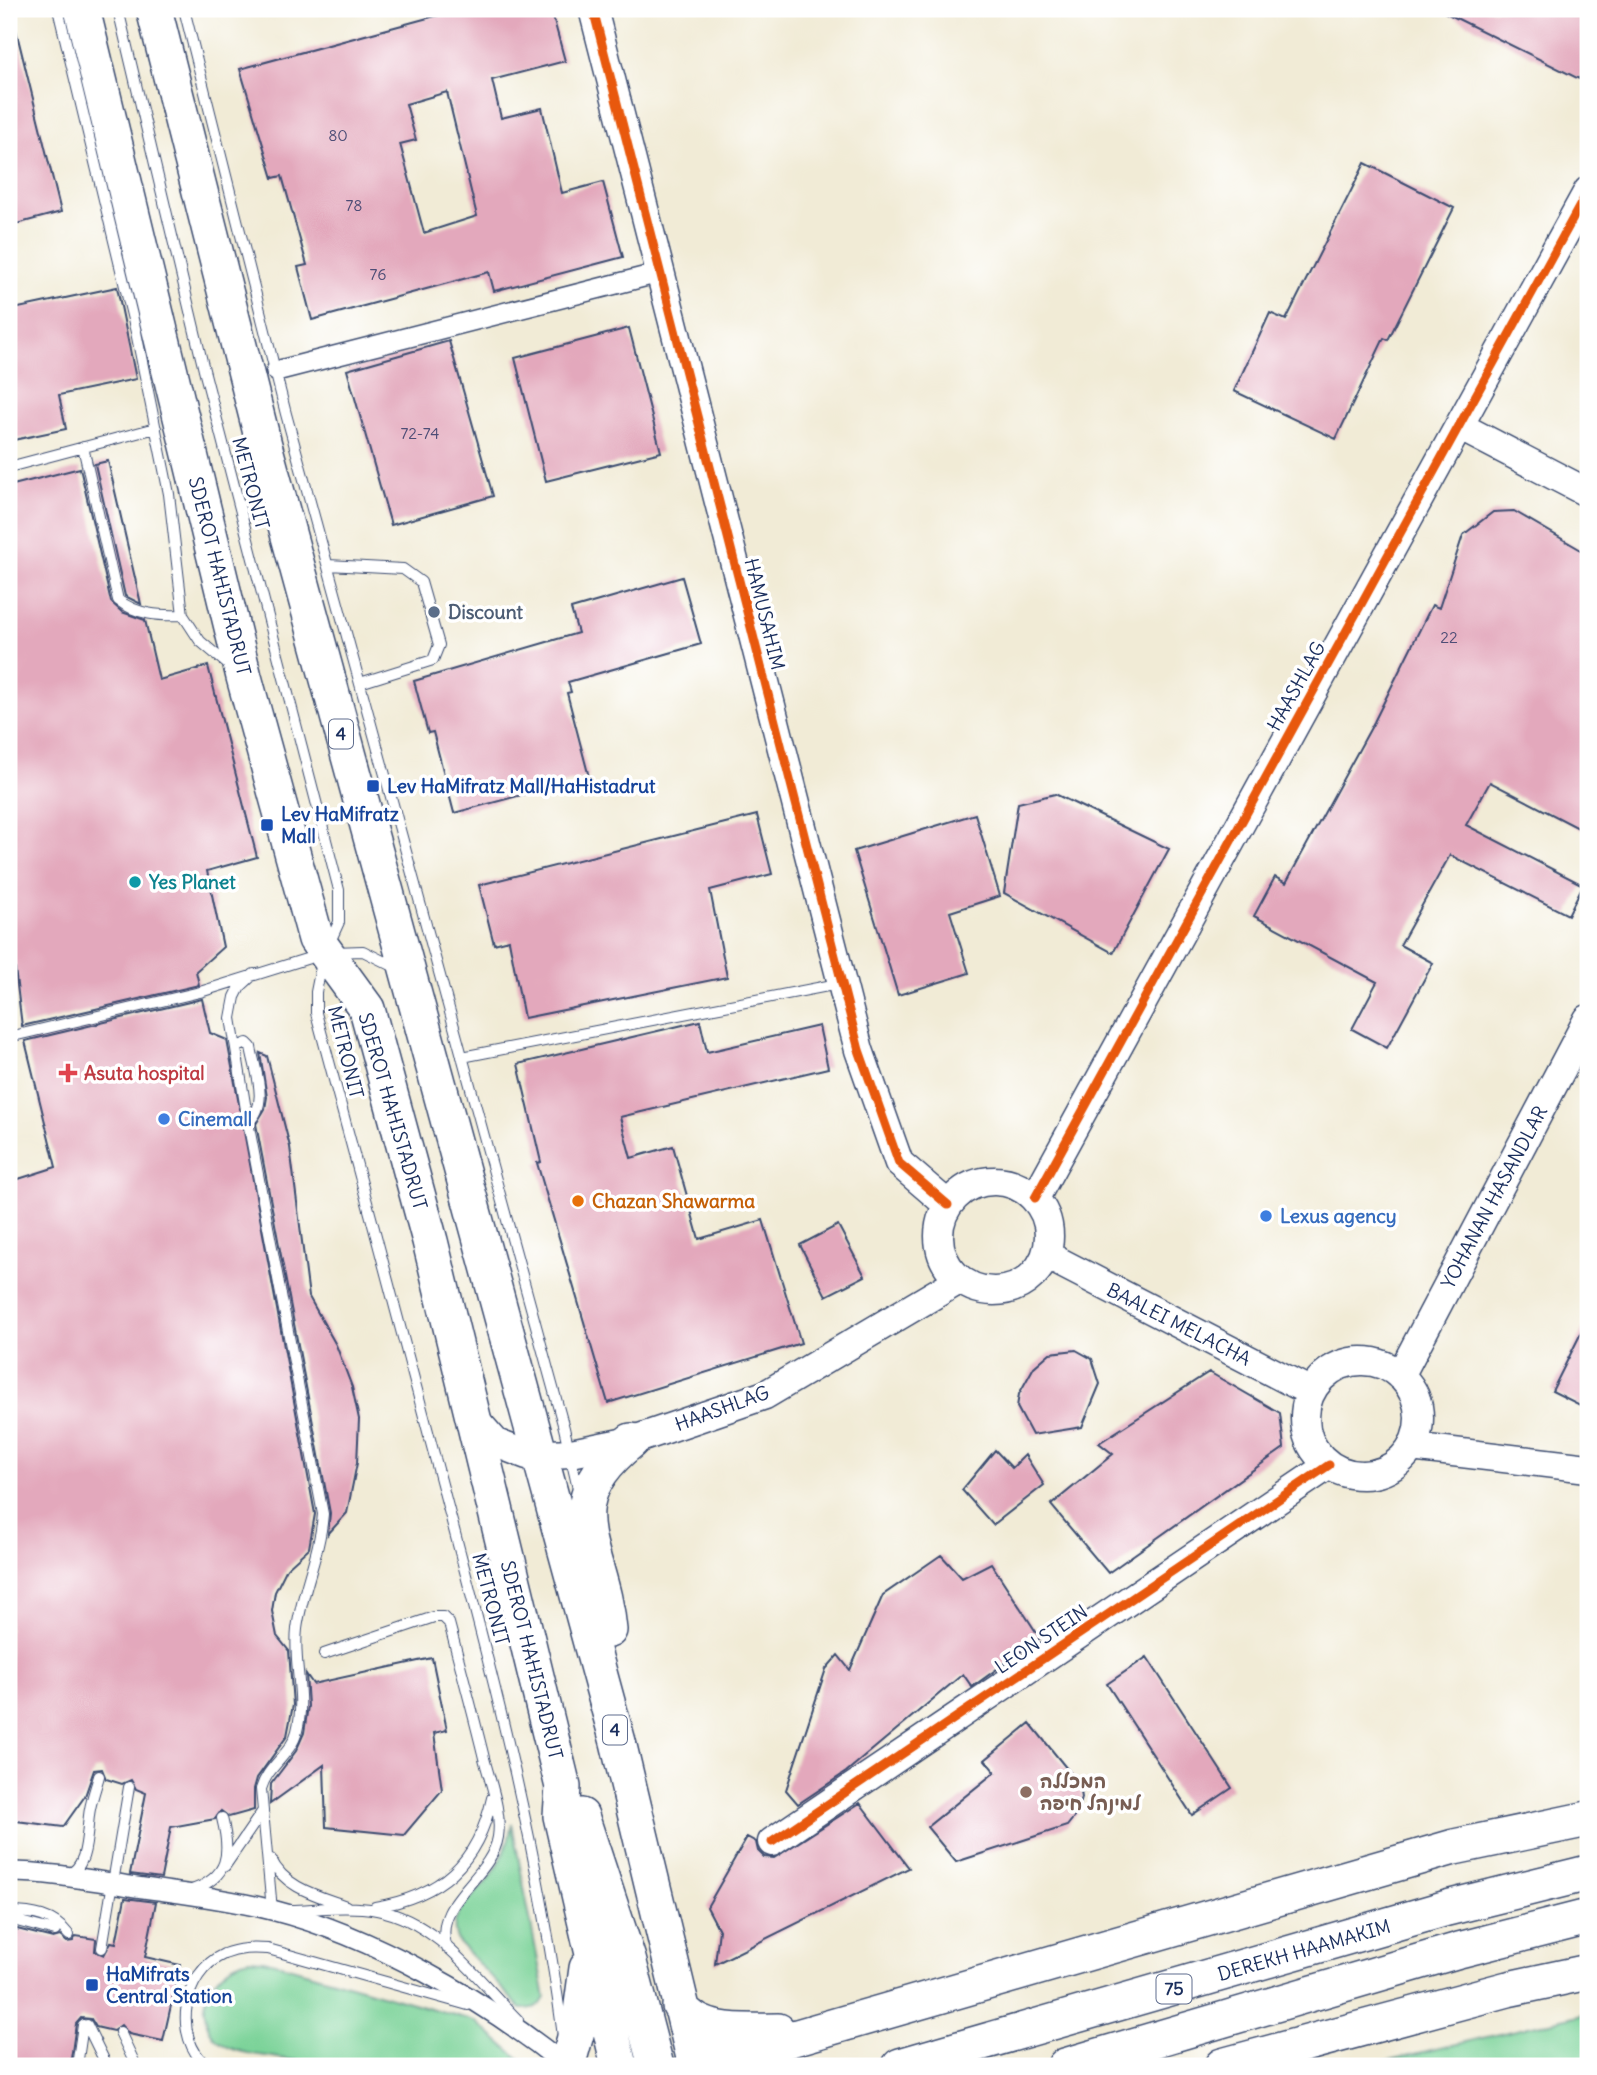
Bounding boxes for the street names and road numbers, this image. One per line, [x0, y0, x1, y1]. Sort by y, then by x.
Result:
street label: METRONIT [227, 434, 275, 532]
street label: SDEROT HAHISTADRUT [184, 474, 256, 678]
street label: HAMUSAHIM [740, 556, 790, 672]
street label: HAASHLAG [1262, 637, 1330, 735]
road number: 4 [329, 720, 353, 748]
street label: METRONIT [323, 1003, 369, 1101]
street label: SDEROT HAHISTADRUT [353, 1010, 433, 1212]
street label: YOHANAN HASANDLAR [1436, 1101, 1552, 1293]
street label: BAALEI MELACHA [1103, 1277, 1255, 1371]
street label: HAASHLAG [672, 1380, 772, 1436]
street label: METRONIT [467, 1550, 515, 1648]
street label: SDEROT HAHISTADRUT [496, 1558, 568, 1762]
street label: LEON STEIN [990, 1599, 1092, 1679]
road number: 4 [603, 1716, 627, 1744]
street label: DEREKH HAAMAKIM [1215, 1914, 1393, 1986]
road number: 75 [1156, 1975, 1192, 2004]

